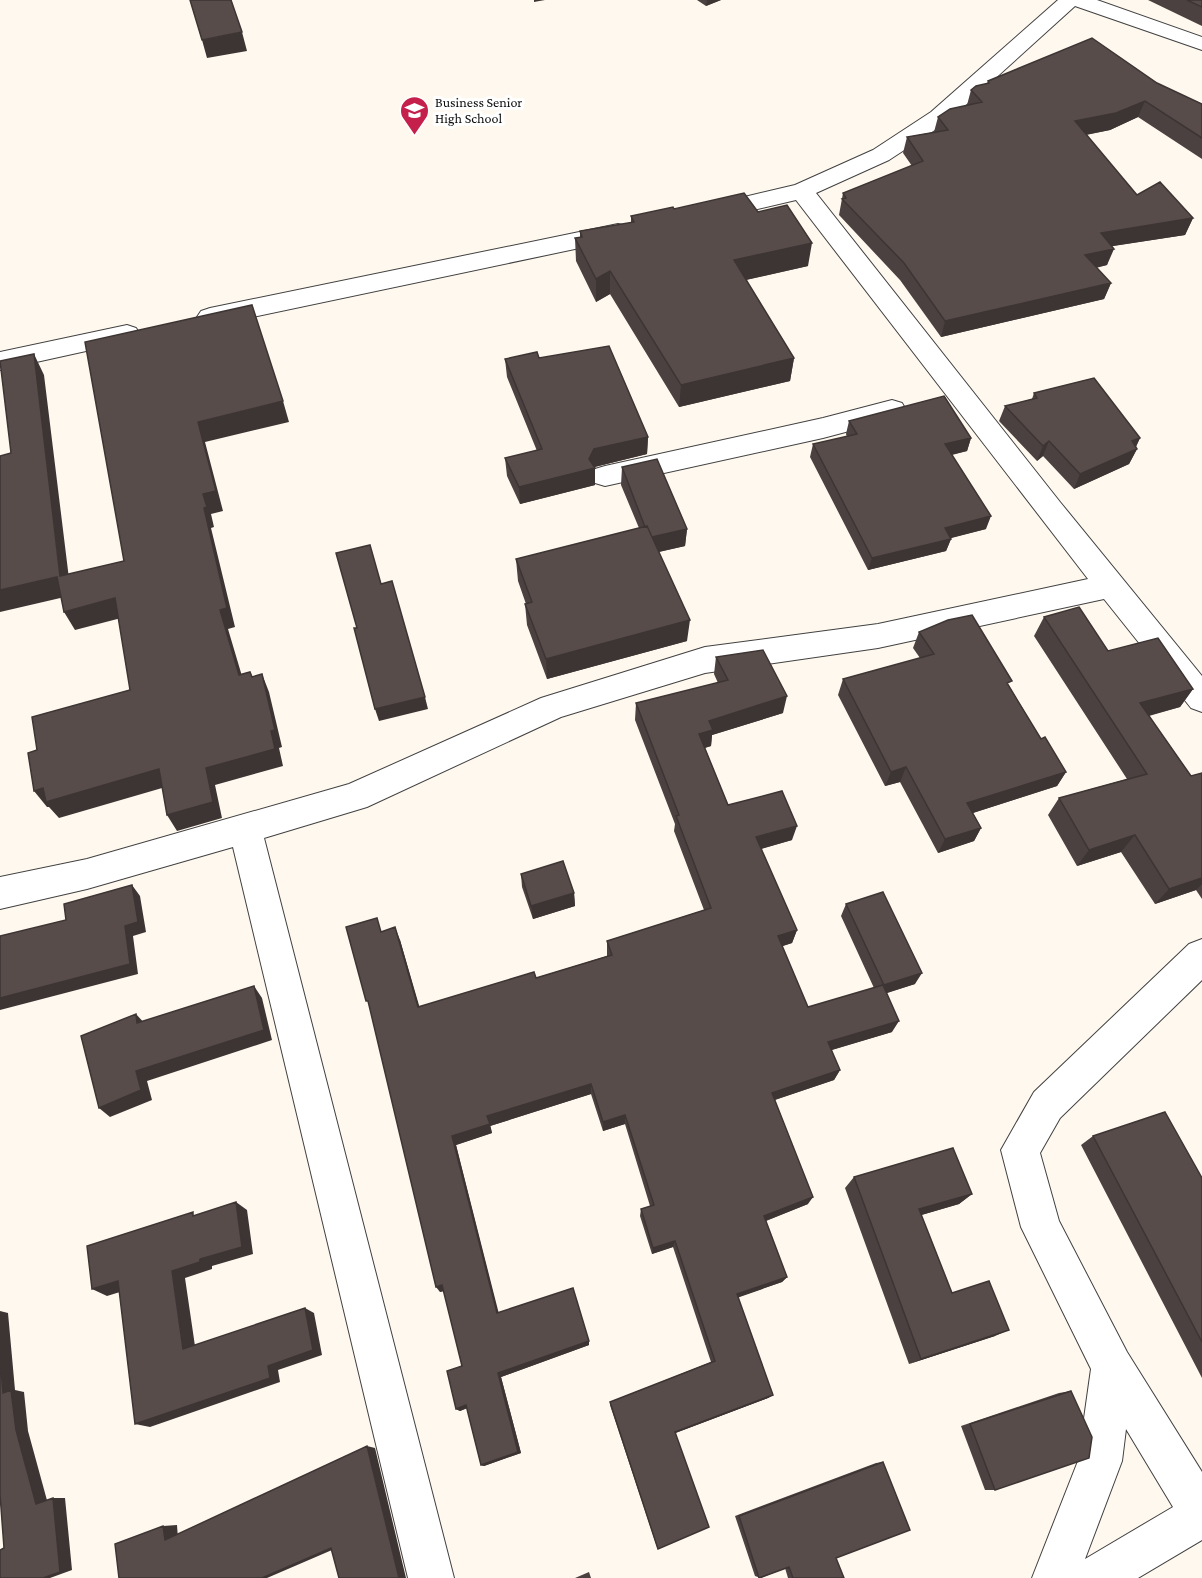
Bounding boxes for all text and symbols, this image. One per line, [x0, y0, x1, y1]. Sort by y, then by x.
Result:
school or university icon: Business Senior High School [398, 94, 430, 136]
place label: Business Senior High School [435, 94, 522, 126]

